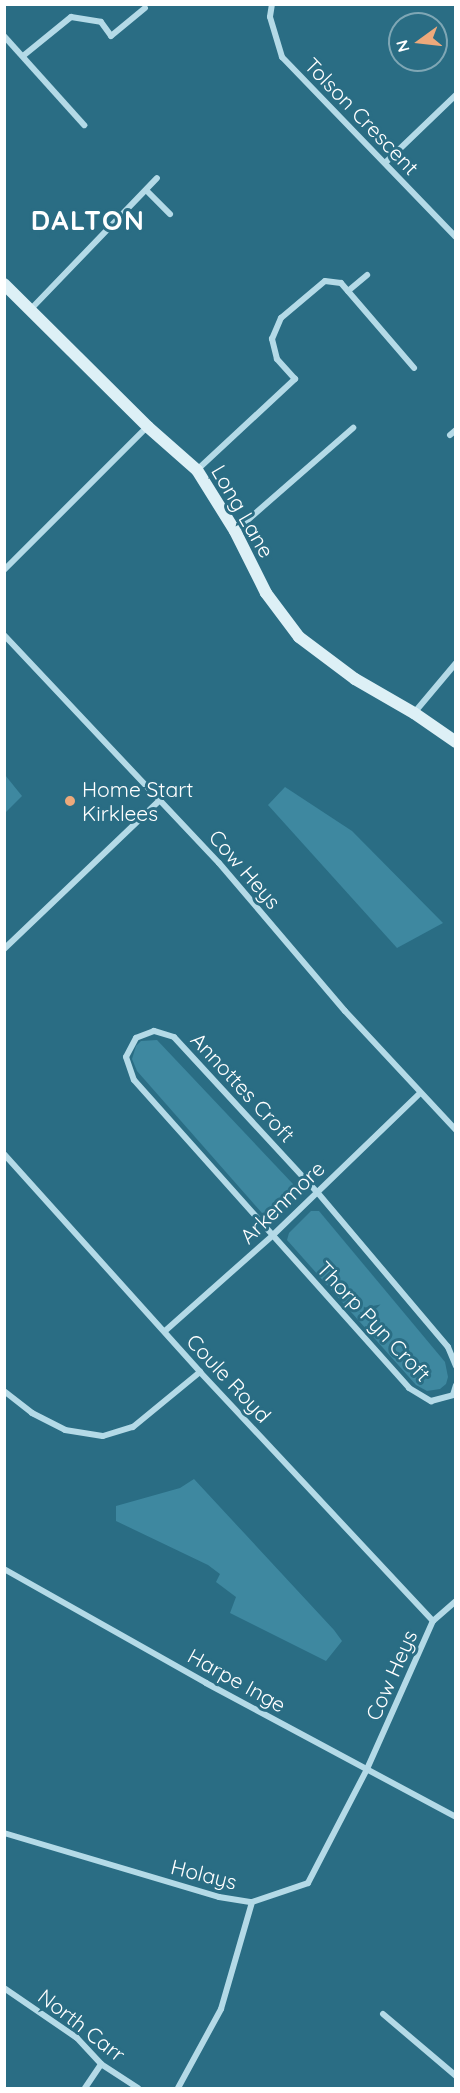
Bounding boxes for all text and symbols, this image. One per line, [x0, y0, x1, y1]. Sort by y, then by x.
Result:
north arrow [388, 12, 448, 72]
text: N [391, 38, 414, 54]
street label: Tolson Crescent [300, 52, 424, 180]
district label: DALTON [31, 205, 145, 237]
street label: Long Lane [206, 460, 280, 562]
place label: Home Start Kirklees [82, 776, 193, 826]
marker: Home Start Kirklees [63, 794, 77, 808]
street label: Cow Heys [204, 824, 286, 914]
street label: Annottes Croft [186, 1027, 300, 1147]
street label: Arkenmore [234, 1156, 330, 1248]
street label: Thorp Pyn Croft [312, 1256, 436, 1386]
street label: Coule Royd [182, 1329, 276, 1427]
street label: Cow Heys [360, 1626, 422, 1724]
street label: Harpe Inge [184, 1643, 290, 1717]
street label: Holays [168, 1854, 240, 1894]
street label: North Carr [33, 1983, 131, 2067]

